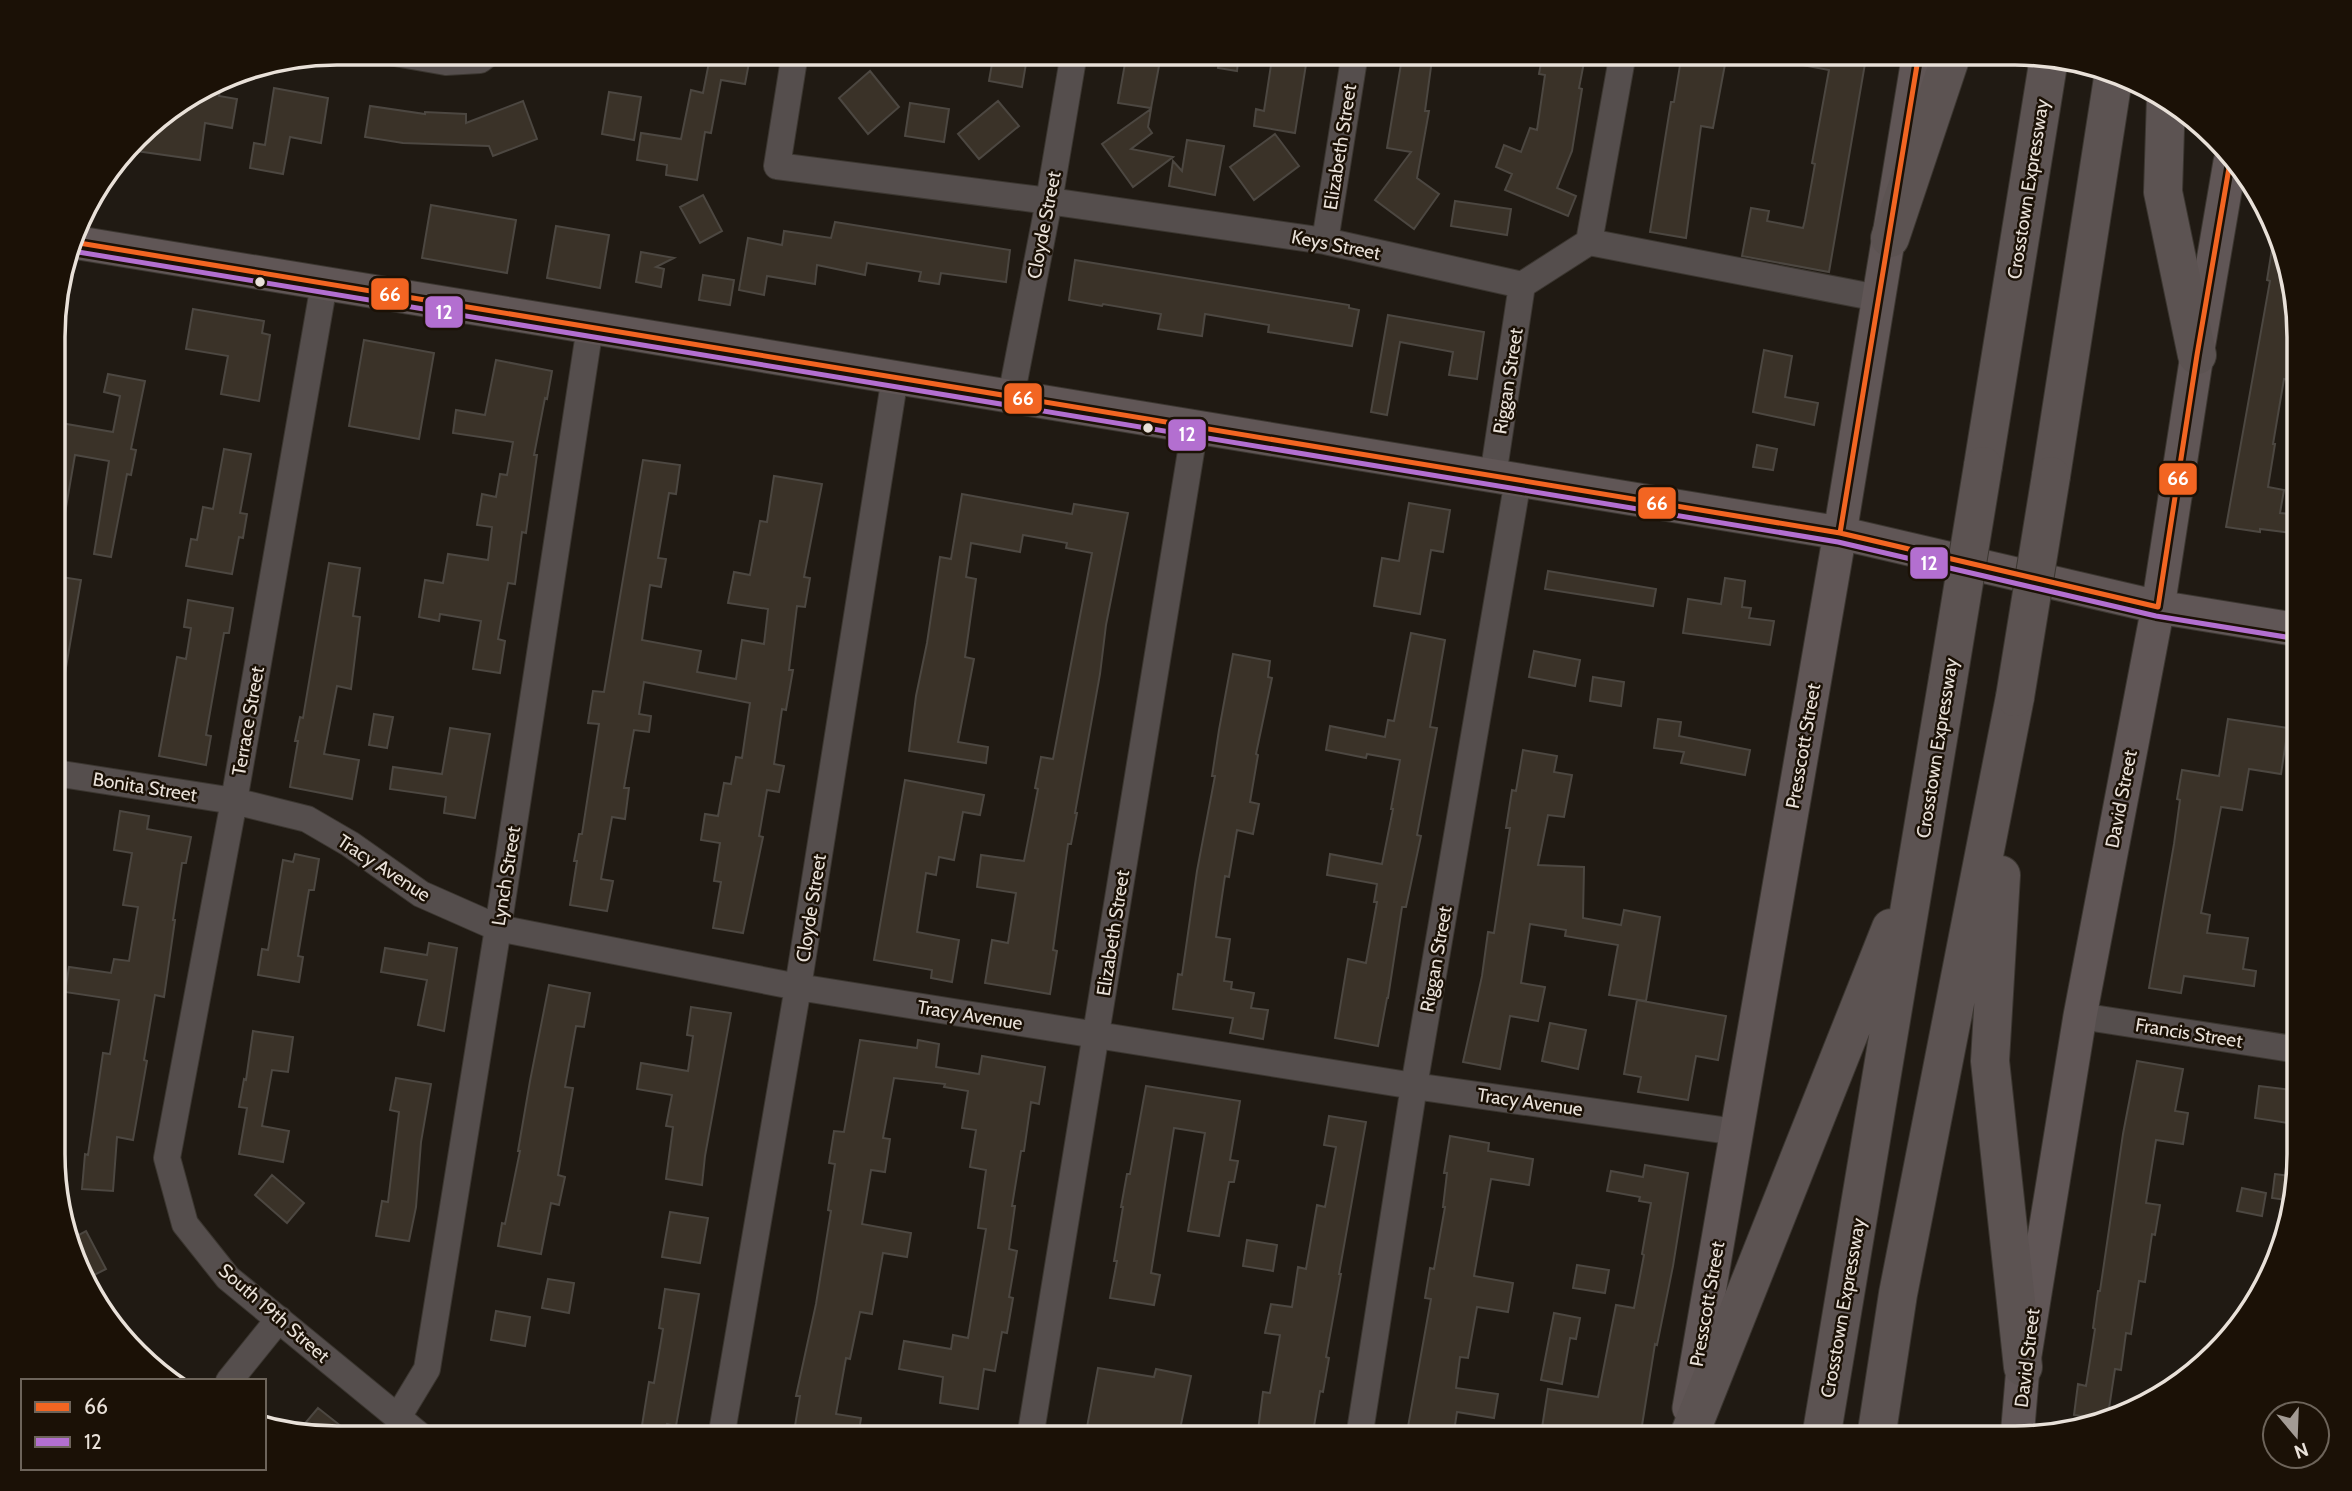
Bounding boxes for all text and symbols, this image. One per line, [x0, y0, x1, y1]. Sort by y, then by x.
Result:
street label: Elizabeth Street [1319, 82, 1361, 212]
street label: Crosstown Expressway [2002, 97, 2054, 281]
street label: Cloyde Street [1022, 169, 1066, 281]
street label: Keys Street [1290, 225, 1383, 265]
unlabelled marker [253, 275, 267, 289]
line badge: 66 [370, 277, 410, 311]
text: 66 [379, 283, 401, 306]
line badge: 12 [424, 295, 464, 329]
text: 12 [435, 301, 453, 324]
street label: Riggan Street [1488, 326, 1528, 436]
line badge: 66 [1003, 382, 1043, 415]
text: 66 [1012, 387, 1034, 410]
line badge: 12 [1167, 418, 1207, 452]
unlabelled marker [1141, 421, 1155, 435]
text: 12 [1178, 423, 1196, 446]
line badge: 66 [2158, 462, 2198, 496]
text: 66 [2167, 467, 2189, 490]
line badge: 66 [1637, 486, 1677, 520]
text: 66 [1646, 492, 1668, 515]
line badge: 12 [1909, 546, 1949, 580]
text: 12 [1920, 552, 1938, 575]
street label: Crosstown Expressway [1911, 656, 1963, 840]
street label: Terrace Street [227, 664, 269, 777]
street label: Presscott Street [1781, 681, 1825, 810]
street label: David Street [2100, 747, 2142, 850]
street label: Bonita Street [91, 767, 199, 807]
street label: Lynch Street [487, 824, 525, 927]
street label: Tracy Avenue [333, 829, 435, 907]
street label: Cloyde Street [791, 852, 831, 964]
street label: Elizabeth Street [1092, 868, 1134, 998]
street label: Riggan Street [1415, 904, 1457, 1014]
street label: Tracy Avenue [916, 995, 1025, 1035]
street label: Francis Street [2134, 1013, 2245, 1053]
street label: Tracy Avenue [1476, 1083, 1584, 1121]
street label: Crosstown Expressway [1816, 1216, 1870, 1400]
street label: Presscott Street [1685, 1239, 1729, 1368]
street label: South 19th Street [214, 1259, 335, 1368]
street label: David Street [2010, 1307, 2045, 1409]
legend [21, 1379, 266, 1470]
text: 66 [84, 1394, 108, 1419]
north arrow [2261, 1400, 2331, 1470]
text: 12 [84, 1429, 102, 1454]
text: N [2291, 1438, 2311, 1464]

